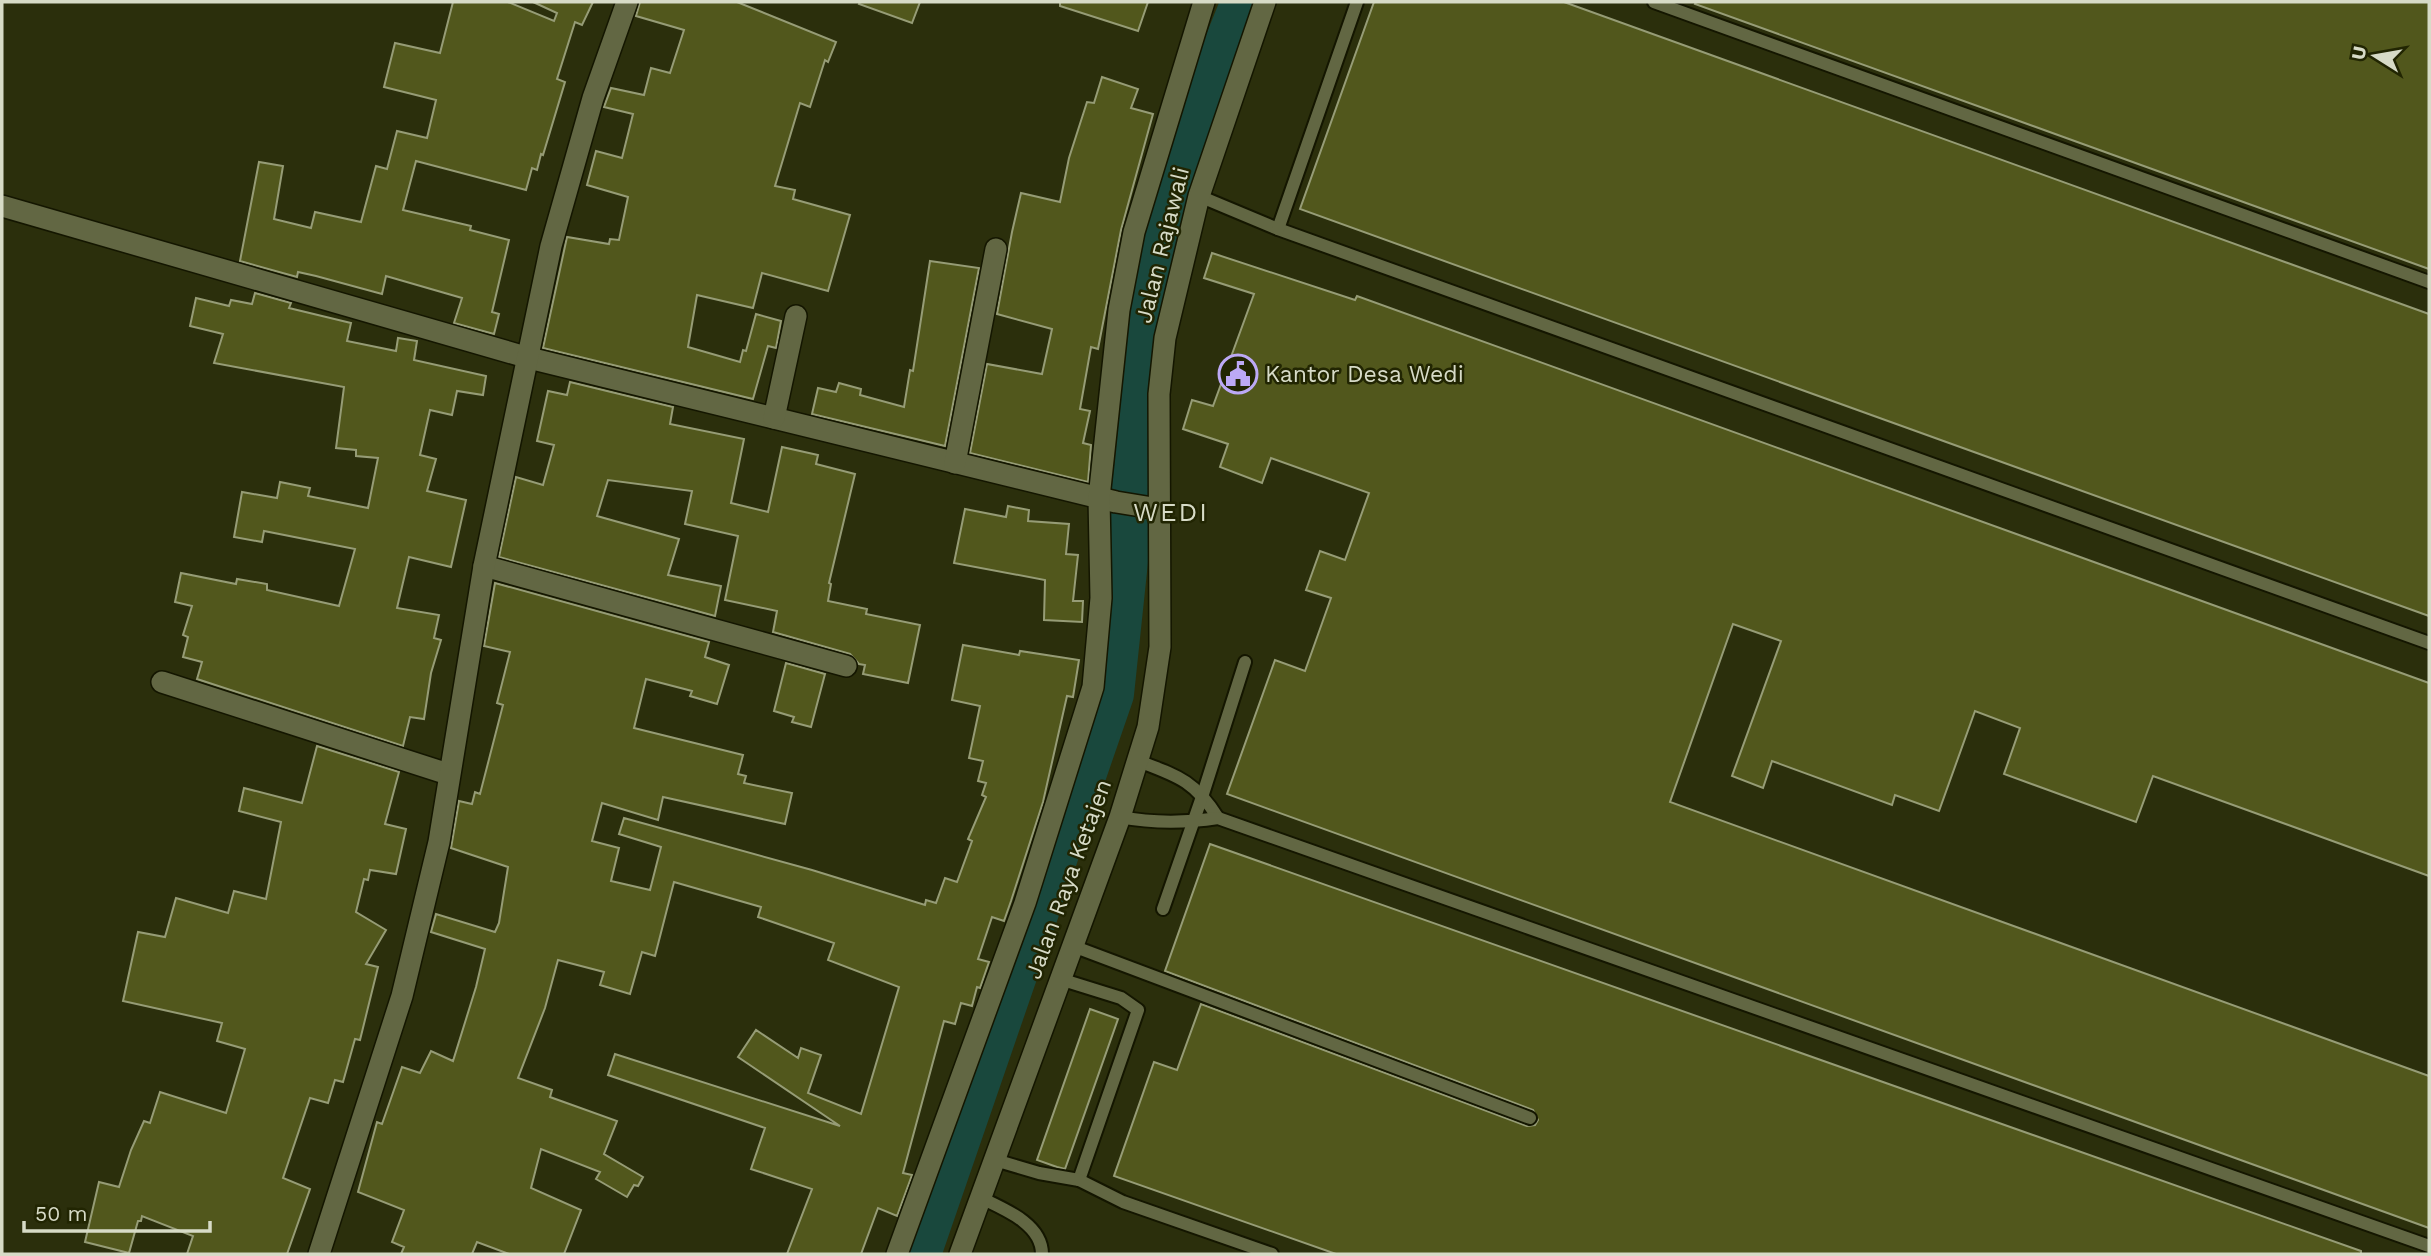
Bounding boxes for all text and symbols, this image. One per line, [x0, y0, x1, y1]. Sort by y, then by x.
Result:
north arrow [2340, 21, 2410, 91]
text: U [2346, 44, 2371, 62]
street label: Jalan Rajawali [1130, 164, 1195, 326]
public building icon: Kantor Desa Wedi [1217, 353, 1259, 395]
place label: Kantor Desa Wedi [1265, 361, 1464, 388]
district label: WEDI [1133, 497, 1209, 527]
street label: Jalan Raya Ketajen [1020, 776, 1117, 983]
scale bar [24, 1190, 210, 1234]
text: 50 m [35, 1201, 87, 1226]

